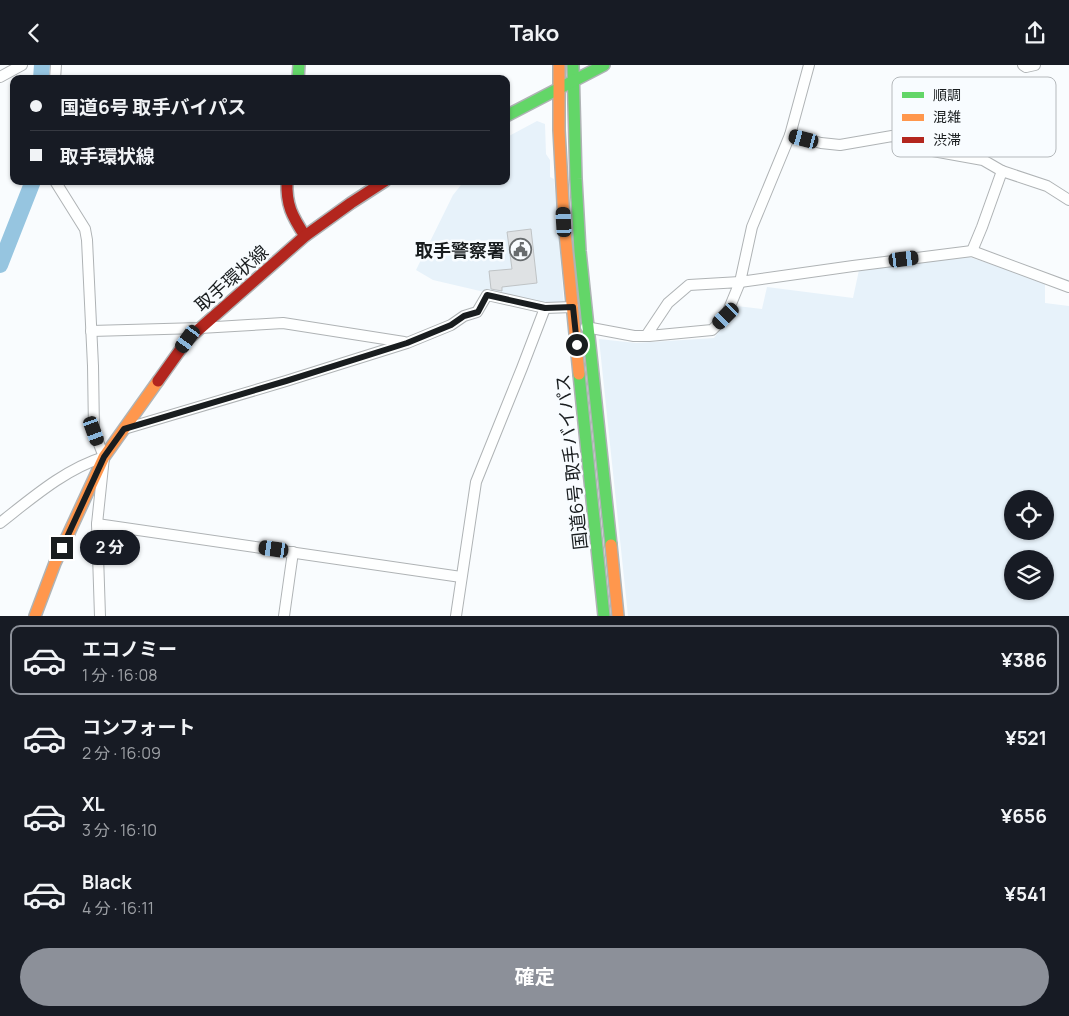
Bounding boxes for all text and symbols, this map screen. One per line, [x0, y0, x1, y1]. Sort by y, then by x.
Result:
text: Tako [510, 18, 559, 48]
icon: back [20, 19, 48, 47]
icon: share [1021, 19, 1049, 47]
legend [892, 77, 1056, 157]
text: 順調 [933, 85, 961, 104]
text: 国道6号 取手バイパス [60, 94, 246, 120]
text: 混雑 [933, 107, 961, 126]
car [787, 128, 820, 150]
text: 渋滞 [933, 130, 961, 149]
text: 取手環状線 [60, 143, 155, 169]
car [555, 207, 572, 237]
place label: 取手警察署 [415, 238, 505, 262]
public building icon: 取手警察署 [509, 238, 533, 262]
street label: 取手環状線 [189, 239, 273, 317]
car [888, 250, 919, 268]
car [710, 300, 741, 332]
car [173, 322, 202, 356]
route start [566, 334, 588, 356]
street label: 国道6号 取手バイパス [550, 373, 592, 551]
car [81, 414, 106, 448]
map controls [1004, 490, 1054, 600]
button: locate [1004, 490, 1054, 540]
callout: 2 分 [80, 531, 140, 565]
text: 2 分 [96, 536, 124, 558]
route end [51, 537, 73, 559]
car [258, 539, 289, 559]
button: layers [1004, 550, 1054, 600]
text: エコノミー [82, 636, 177, 662]
icon: car [22, 638, 67, 683]
text: ¥386 [1001, 647, 1047, 673]
text: 1 分 · 16:08 [82, 664, 157, 686]
text: コンフォート [82, 714, 195, 740]
icon: car [22, 716, 67, 761]
text: ¥521 [1005, 725, 1047, 751]
text: 2 分 · 16:09 [82, 742, 161, 764]
text: XL [82, 791, 105, 817]
icon: car [22, 794, 67, 839]
text: ¥656 [1001, 803, 1047, 829]
text: 3 分 · 16:10 [82, 819, 157, 841]
text: Black [82, 869, 131, 895]
icon: car [22, 872, 67, 917]
text: ¥541 [1004, 881, 1047, 907]
text: 4 分 · 16:11 [82, 897, 154, 919]
button: 確定 [20, 948, 1049, 1006]

